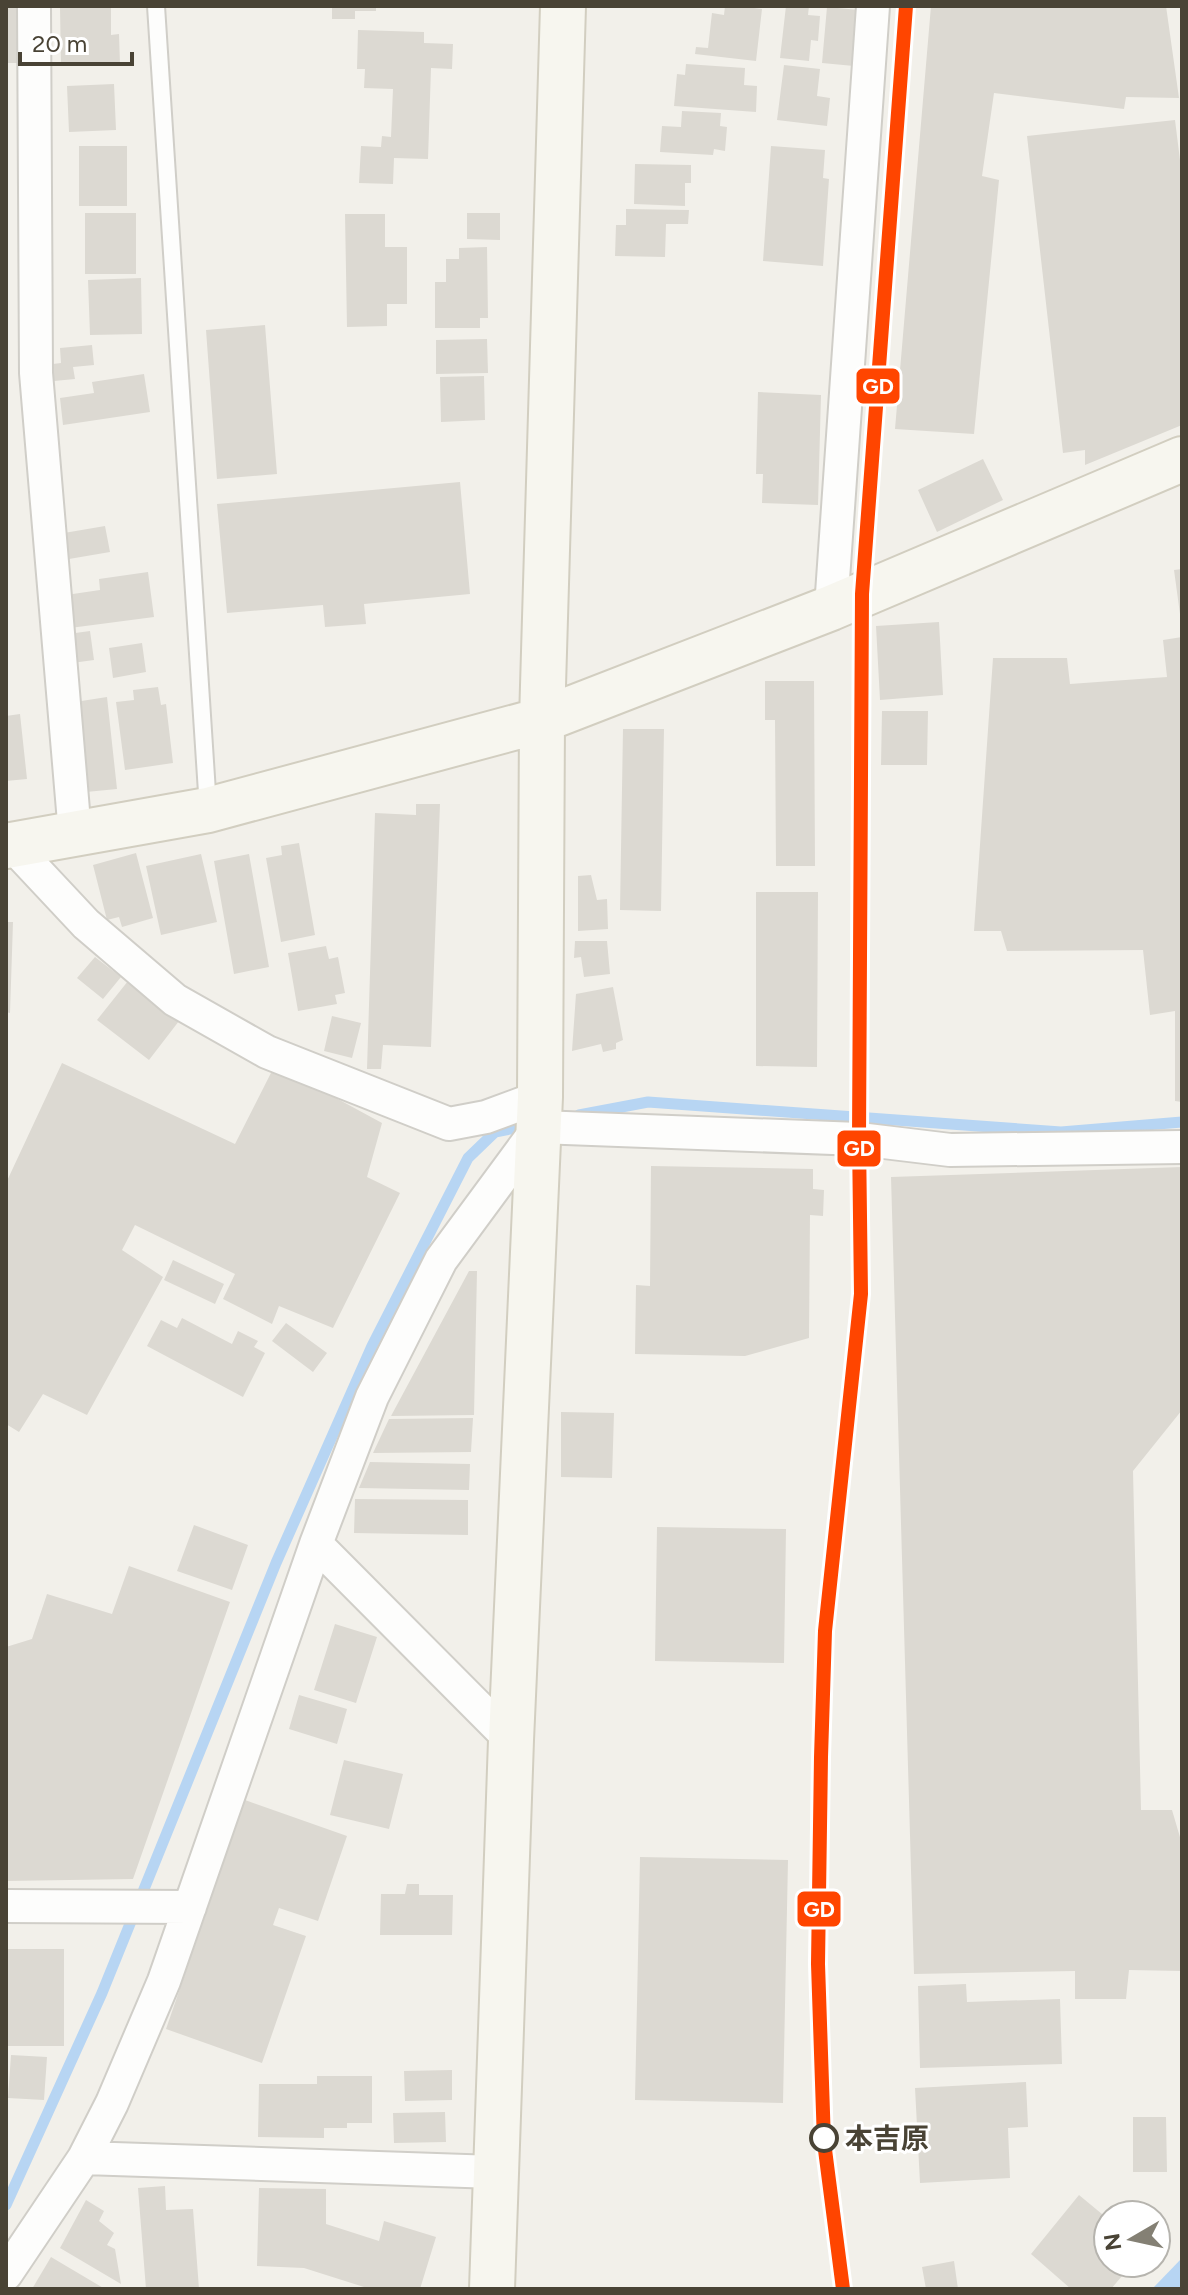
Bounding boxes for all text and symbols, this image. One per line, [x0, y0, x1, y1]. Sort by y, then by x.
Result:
scale bar [20, 16, 132, 66]
text: 20 m [32, 29, 87, 58]
line badge: GD [855, 367, 901, 405]
text: GD [862, 373, 894, 400]
line badge: GD [836, 1129, 882, 1168]
text: GD [843, 1135, 875, 1162]
line badge: GD [796, 1890, 842, 1928]
text: GD [803, 1896, 835, 1923]
place label: 本吉原 [845, 2121, 929, 2155]
marker: 本吉原 [810, 2124, 838, 2152]
north arrow [1092, 2199, 1172, 2279]
text: N [1098, 2232, 1127, 2253]

